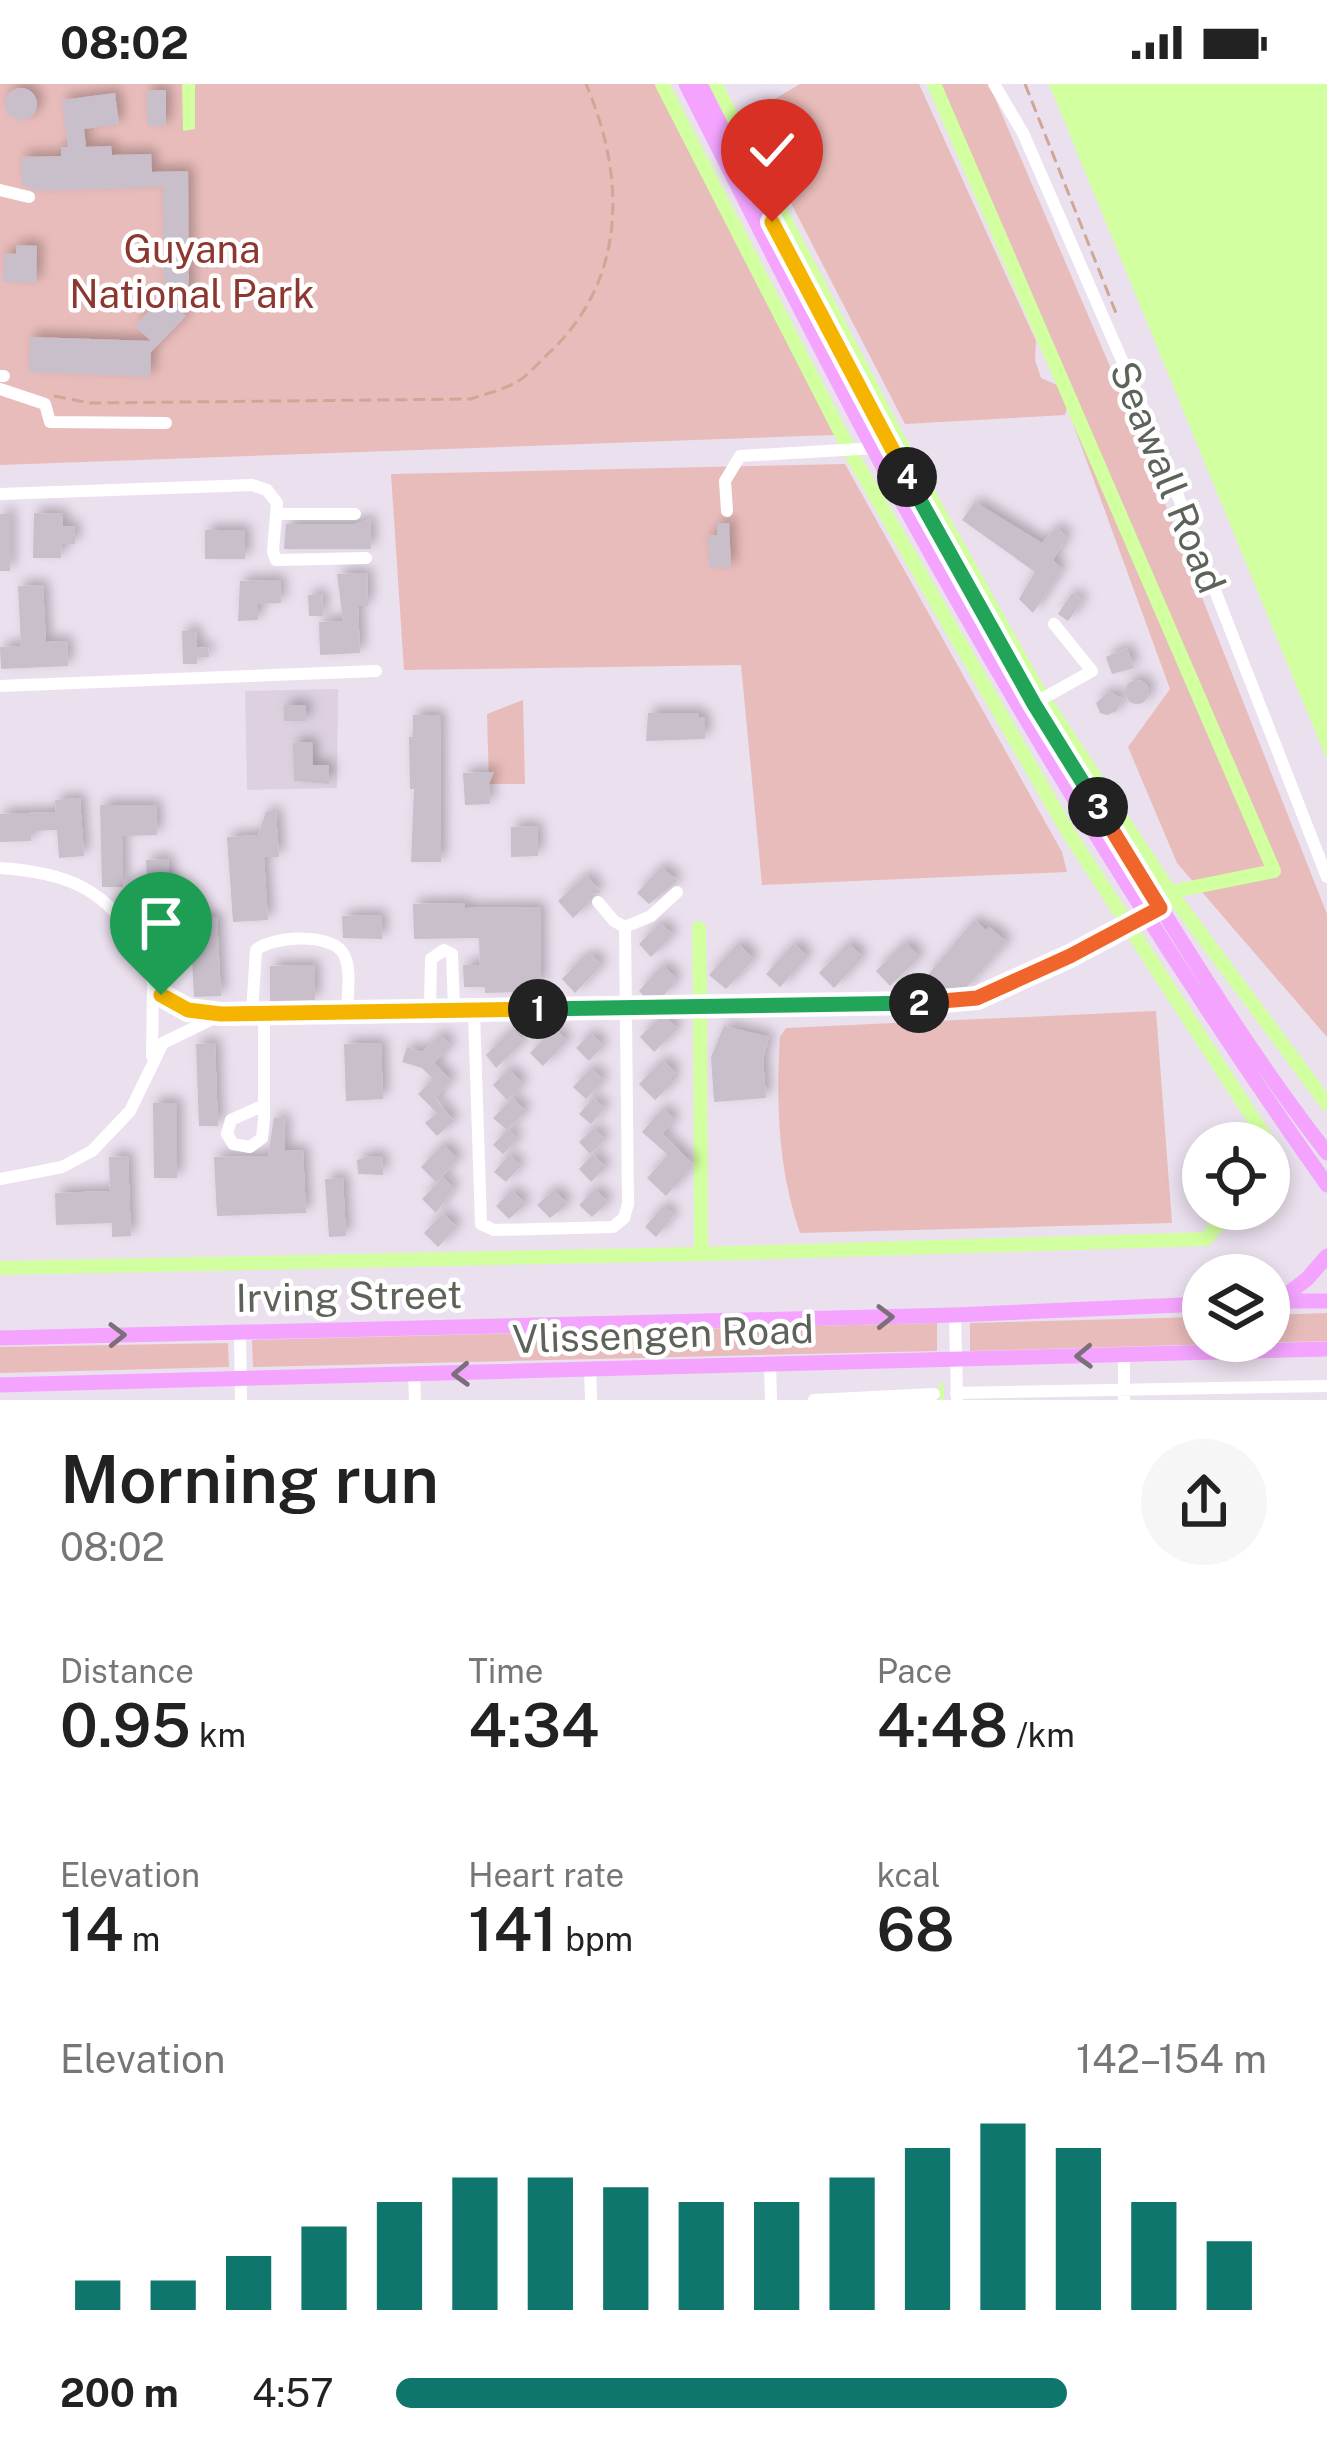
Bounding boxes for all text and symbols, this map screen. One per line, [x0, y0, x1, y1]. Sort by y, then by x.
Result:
text: 08:02 [60, 16, 189, 69]
pin [721, 99, 823, 222]
icon: check [739, 117, 805, 183]
park label: Guyana National Park [69, 226, 315, 317]
street label: Seawall Road [1101, 355, 1235, 599]
pin: 4 [877, 447, 937, 507]
text: 4 [896, 458, 918, 496]
pin: 3 [1068, 777, 1128, 837]
text: 3 [1087, 788, 1109, 826]
pin [110, 872, 212, 995]
icon: arrive [128, 890, 194, 956]
pin: 2 [889, 973, 949, 1033]
pin: 1 [508, 979, 568, 1039]
text: 2 [909, 984, 929, 1022]
text: 1 [531, 990, 545, 1028]
map controls [1182, 1122, 1290, 1362]
button: locate [1182, 1122, 1290, 1230]
button: layers [1182, 1254, 1290, 1362]
street label: Irving Street [235, 1271, 463, 1321]
one-way arrow [876, 1304, 895, 1330]
street label: Vlissengen Road [512, 1306, 814, 1362]
one-way arrow [108, 1323, 127, 1349]
one-way arrow [1074, 1343, 1093, 1369]
one-way arrow [451, 1360, 470, 1386]
button: share [1141, 1439, 1267, 1565]
text: Morning run [60, 1440, 439, 1518]
text: 08:02 [60, 1524, 165, 1570]
text: Distance [60, 1652, 194, 1690]
text: Time [468, 1652, 544, 1690]
text: Pace [877, 1652, 952, 1690]
text: 0.95 [60, 1690, 191, 1761]
text: 4:34 [468, 1690, 599, 1761]
text: 4:48 [877, 1690, 1008, 1761]
text: km [191, 1716, 246, 1754]
text: /km [1008, 1716, 1075, 1754]
text: Elevation [60, 1856, 200, 1894]
text: Heart rate [468, 1856, 624, 1894]
text: kcal [877, 1856, 940, 1894]
text: 14 [60, 1894, 124, 1965]
text: 141 [468, 1894, 557, 1965]
text: 68 [877, 1894, 955, 1965]
text: m [124, 1920, 160, 1958]
text: bpm [557, 1920, 633, 1958]
text: Elevation [60, 2036, 226, 2082]
text: 142–154 m [1076, 2036, 1267, 2082]
text: 200 m [60, 2370, 179, 2416]
text: 4:57 [252, 2370, 334, 2416]

